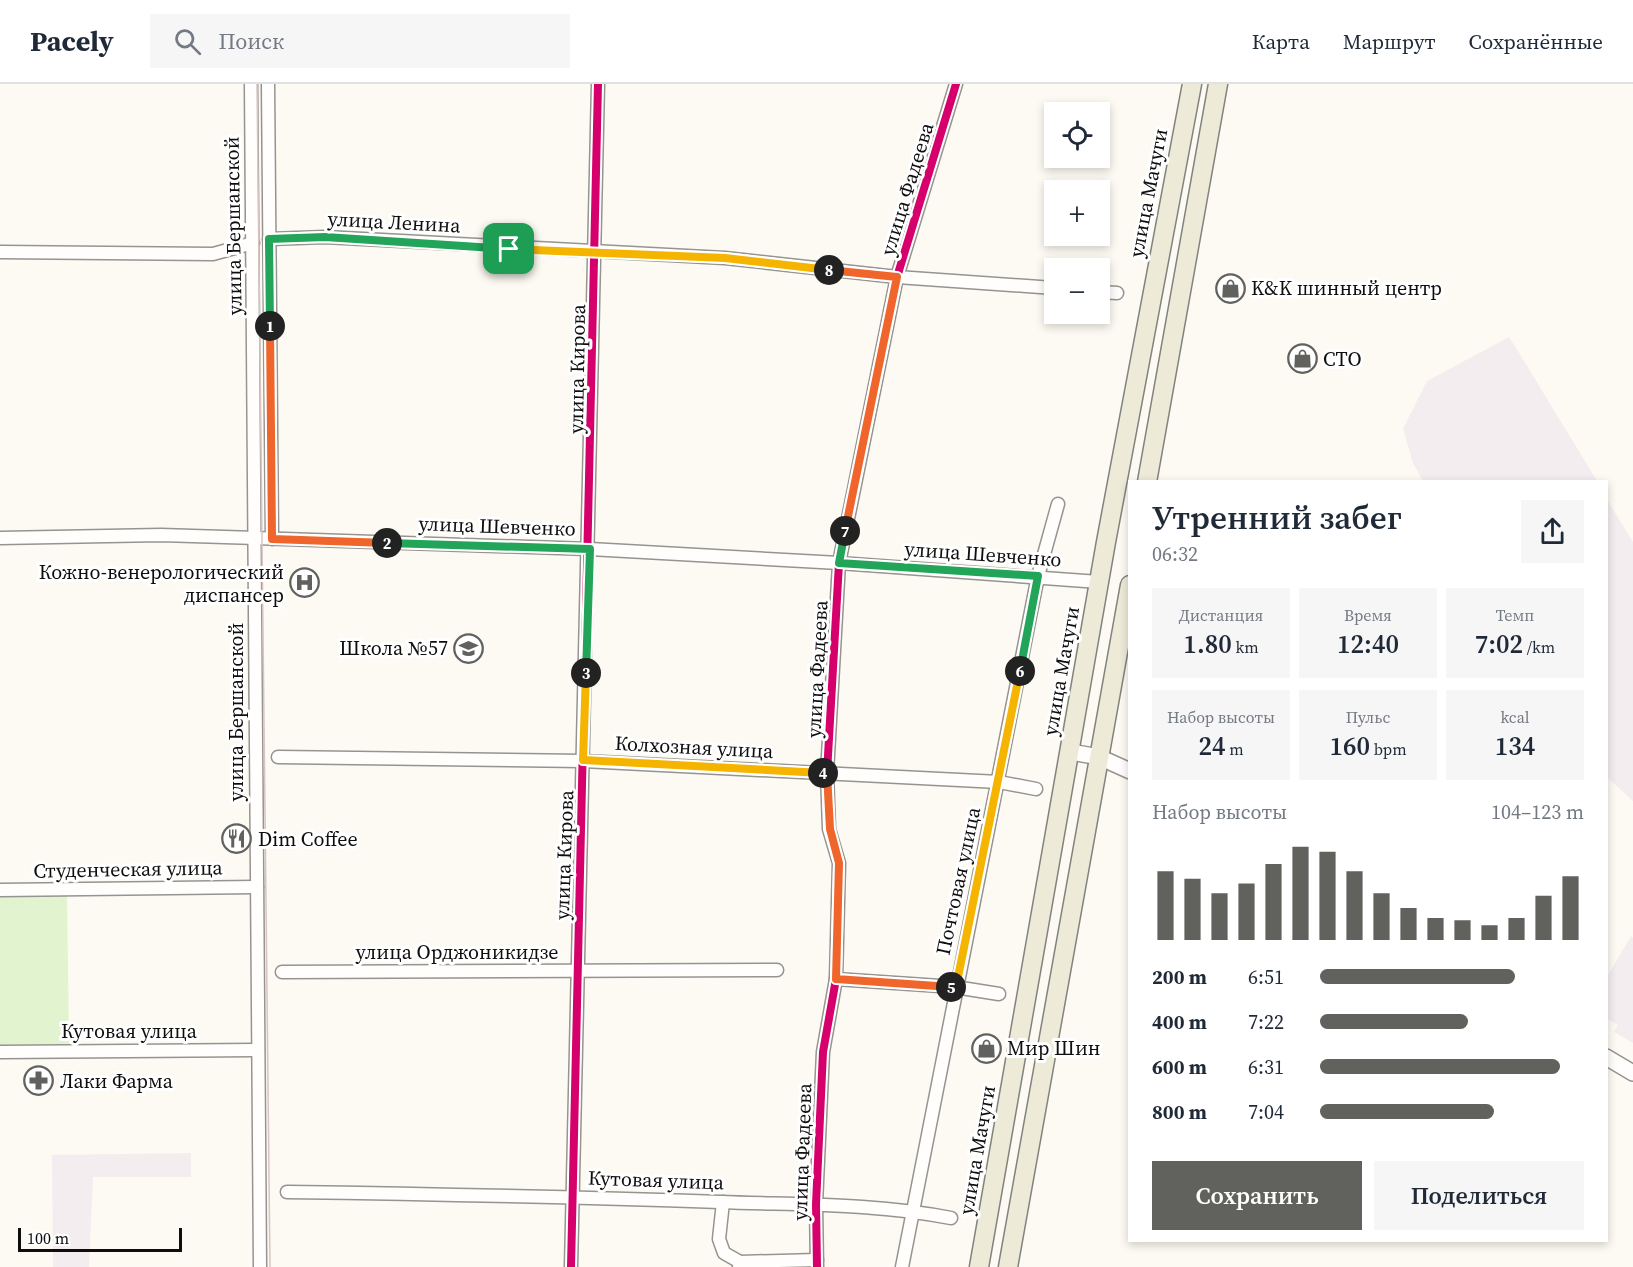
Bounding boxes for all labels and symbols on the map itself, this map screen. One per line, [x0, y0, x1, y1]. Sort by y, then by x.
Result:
street label: улица Фадеева [873, 118, 941, 259]
street label: улица Мачуги [1122, 126, 1174, 260]
street label: улица Бершанской [217, 136, 249, 316]
street label: улица Ленина [327, 205, 462, 240]
pin [483, 223, 534, 274]
pin: 8 [814, 255, 844, 285]
shop icon: K&K шинный центр [1214, 272, 1246, 304]
place label: K&K шинный центр [1251, 274, 1442, 302]
street label: улица Кирова [562, 303, 592, 434]
pin: 1 [255, 311, 285, 341]
shop icon: СТО [1286, 343, 1318, 375]
place label: СТО [1323, 345, 1362, 373]
street label: улица Шевченко [418, 509, 576, 543]
pin: 7 [830, 516, 860, 546]
pin: 2 [372, 528, 402, 558]
street label: улица Шевченко [904, 535, 1062, 573]
place label: Кожно-венерологический диспансер [39, 558, 284, 609]
hospital icon: Кожно-венерологический диспансер [289, 567, 321, 599]
street label: улица Фадеева [799, 599, 835, 739]
street label: улица Мачуги [1036, 604, 1086, 738]
street label: улица Бершанской [222, 622, 250, 801]
school or university icon: Школа №57 [453, 632, 485, 664]
place label: Школа №57 [339, 634, 448, 662]
pin: 6 [1005, 656, 1035, 686]
pin: 3 [571, 658, 601, 688]
street label: Колхозная улица [614, 729, 775, 765]
pin: 4 [808, 758, 838, 788]
street label: улица Кирова [548, 789, 580, 920]
street label: Почтовая улица [929, 804, 987, 957]
restaurant icon: Dim Coffee [221, 823, 253, 855]
place label: Dim Coffee [258, 825, 358, 853]
street label: Студенческая улица [33, 853, 224, 885]
street label: улица Орджоникидзе [356, 938, 558, 966]
pin: 5 [936, 972, 966, 1002]
street label: Кутовая улица [61, 1017, 198, 1045]
shop icon: Мир Шин [970, 1032, 1002, 1064]
place label: Мир Шин [1007, 1034, 1100, 1062]
pharmacy icon: Лаки Фарма [23, 1065, 55, 1097]
place label: Лаки Фарма [60, 1067, 174, 1095]
street label: улица Фадеева [786, 1082, 818, 1221]
street label: улица Мачуги [952, 1083, 1002, 1217]
street label: Кутовая улица [588, 1164, 725, 1196]
scale bar [18, 1225, 182, 1252]

